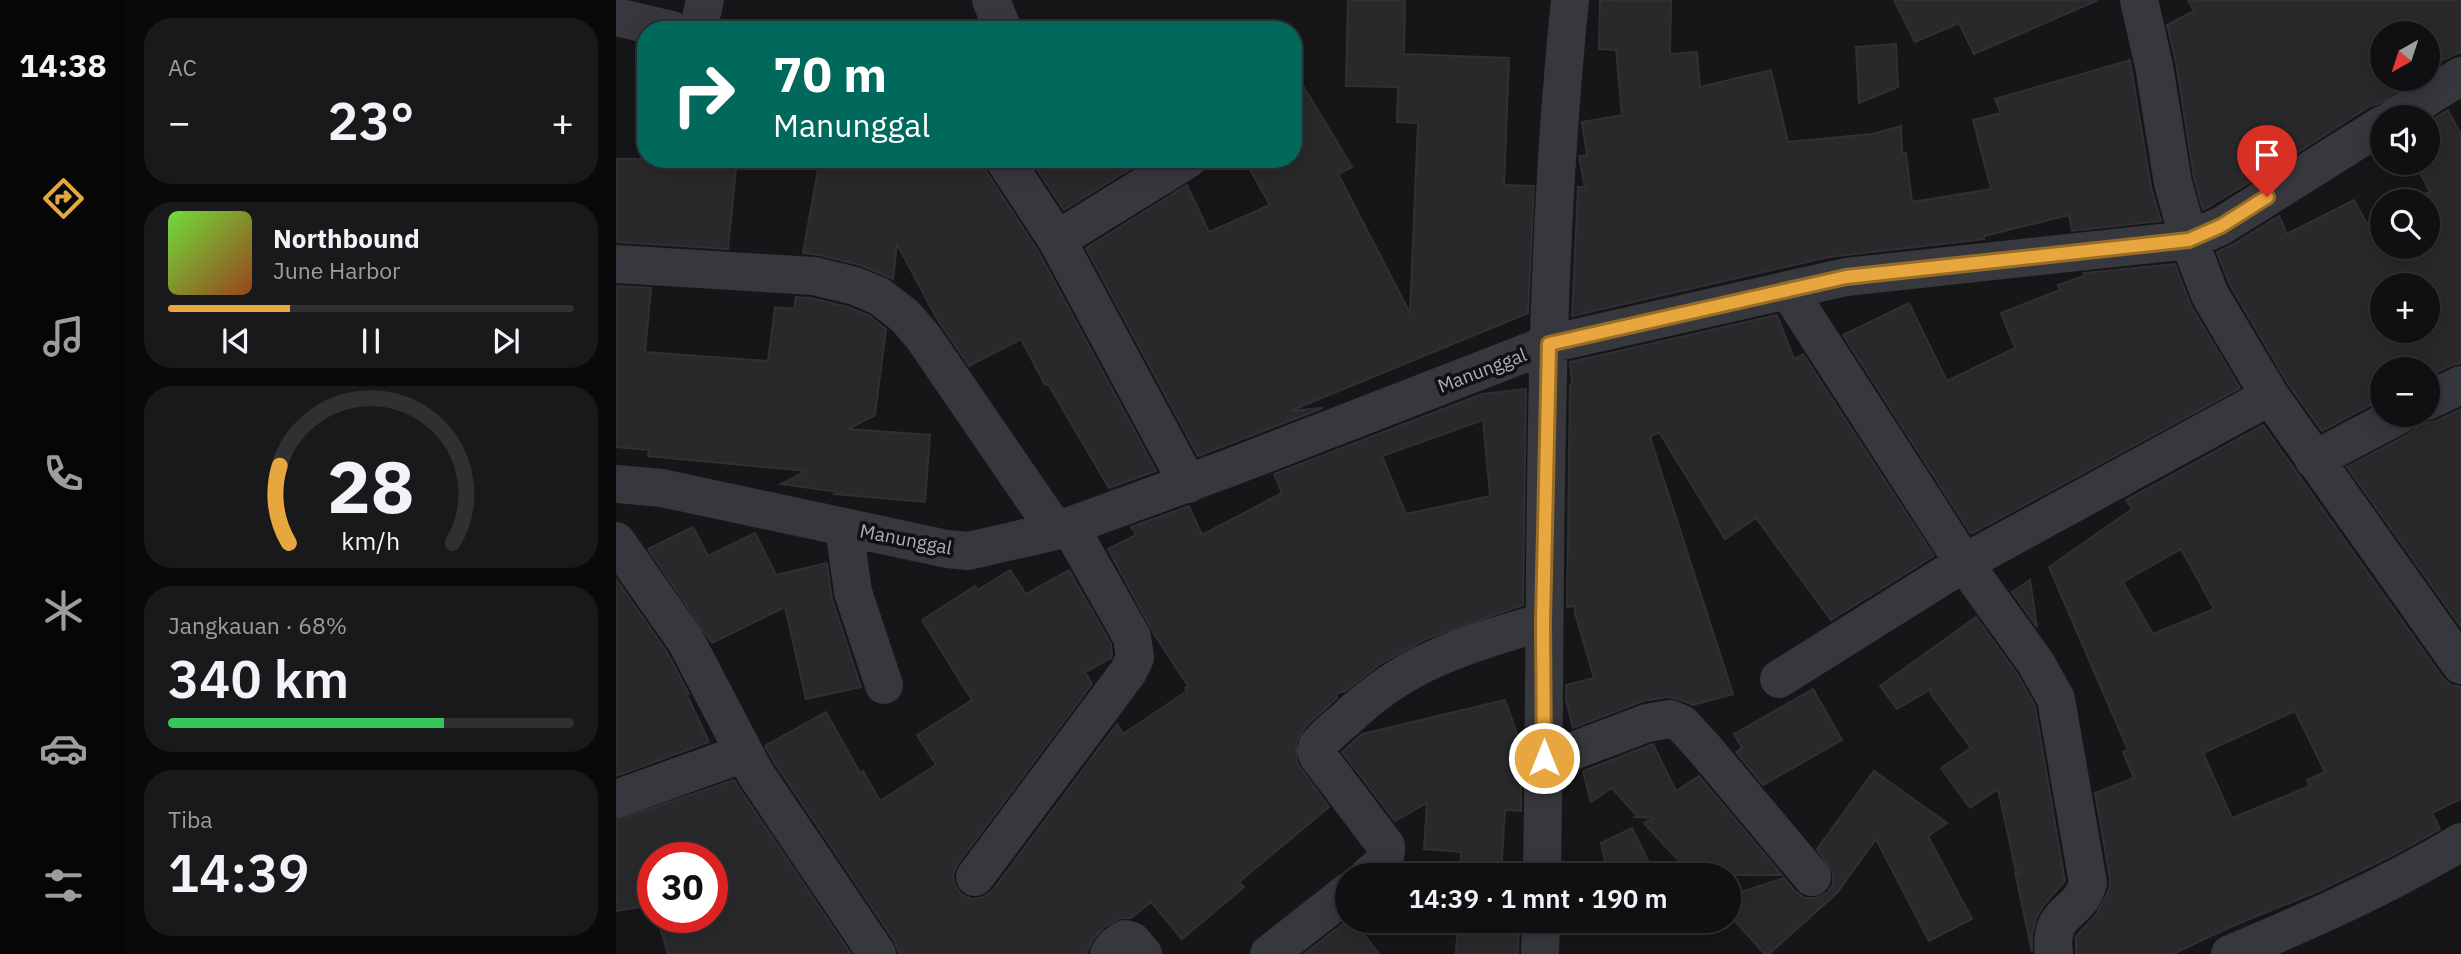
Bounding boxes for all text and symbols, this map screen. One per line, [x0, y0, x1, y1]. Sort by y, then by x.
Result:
north arrow [2370, 21, 2440, 91]
map controls [2370, 21, 2440, 427]
text: 70 m [773, 42, 887, 105]
text: 14:38 [19, 44, 107, 86]
icon: right [658, 49, 749, 140]
text: AC [168, 52, 197, 82]
text: 23° [328, 87, 414, 154]
text: − [168, 97, 191, 146]
text: + [551, 97, 574, 146]
text: Manunggal [773, 104, 930, 146]
button: sound [2370, 105, 2440, 175]
pin [2237, 125, 2297, 197]
icon: arrive [2248, 136, 2286, 174]
icon: directions [39, 174, 88, 223]
button: search [2370, 189, 2440, 259]
text: Northbound [273, 221, 420, 255]
text: June Harbor [273, 255, 401, 285]
button: + [2370, 273, 2440, 343]
icon: music [39, 312, 88, 361]
icon: previous [217, 322, 255, 360]
icon: pause [352, 322, 390, 360]
icon: next [487, 322, 525, 360]
street label: Manunggal [1434, 342, 1530, 398]
button: − [2370, 357, 2440, 427]
text: 28 [327, 438, 415, 533]
icon: phone [39, 449, 88, 498]
street label: Manunggal [858, 518, 954, 560]
text: km/h [342, 524, 400, 557]
icon: climate [39, 586, 88, 635]
text: Jangkauan · 68% [168, 610, 347, 640]
text: 340 km [168, 645, 349, 712]
position arrow [1507, 721, 1581, 795]
icon: car [39, 724, 88, 773]
text: Tiba [168, 804, 213, 834]
text: 14:39 [168, 839, 309, 906]
speed limit sign: 30 [637, 842, 728, 933]
icon: filters [39, 861, 88, 910]
text: 14:39 · 1 mnt · 190 m [1408, 881, 1668, 915]

